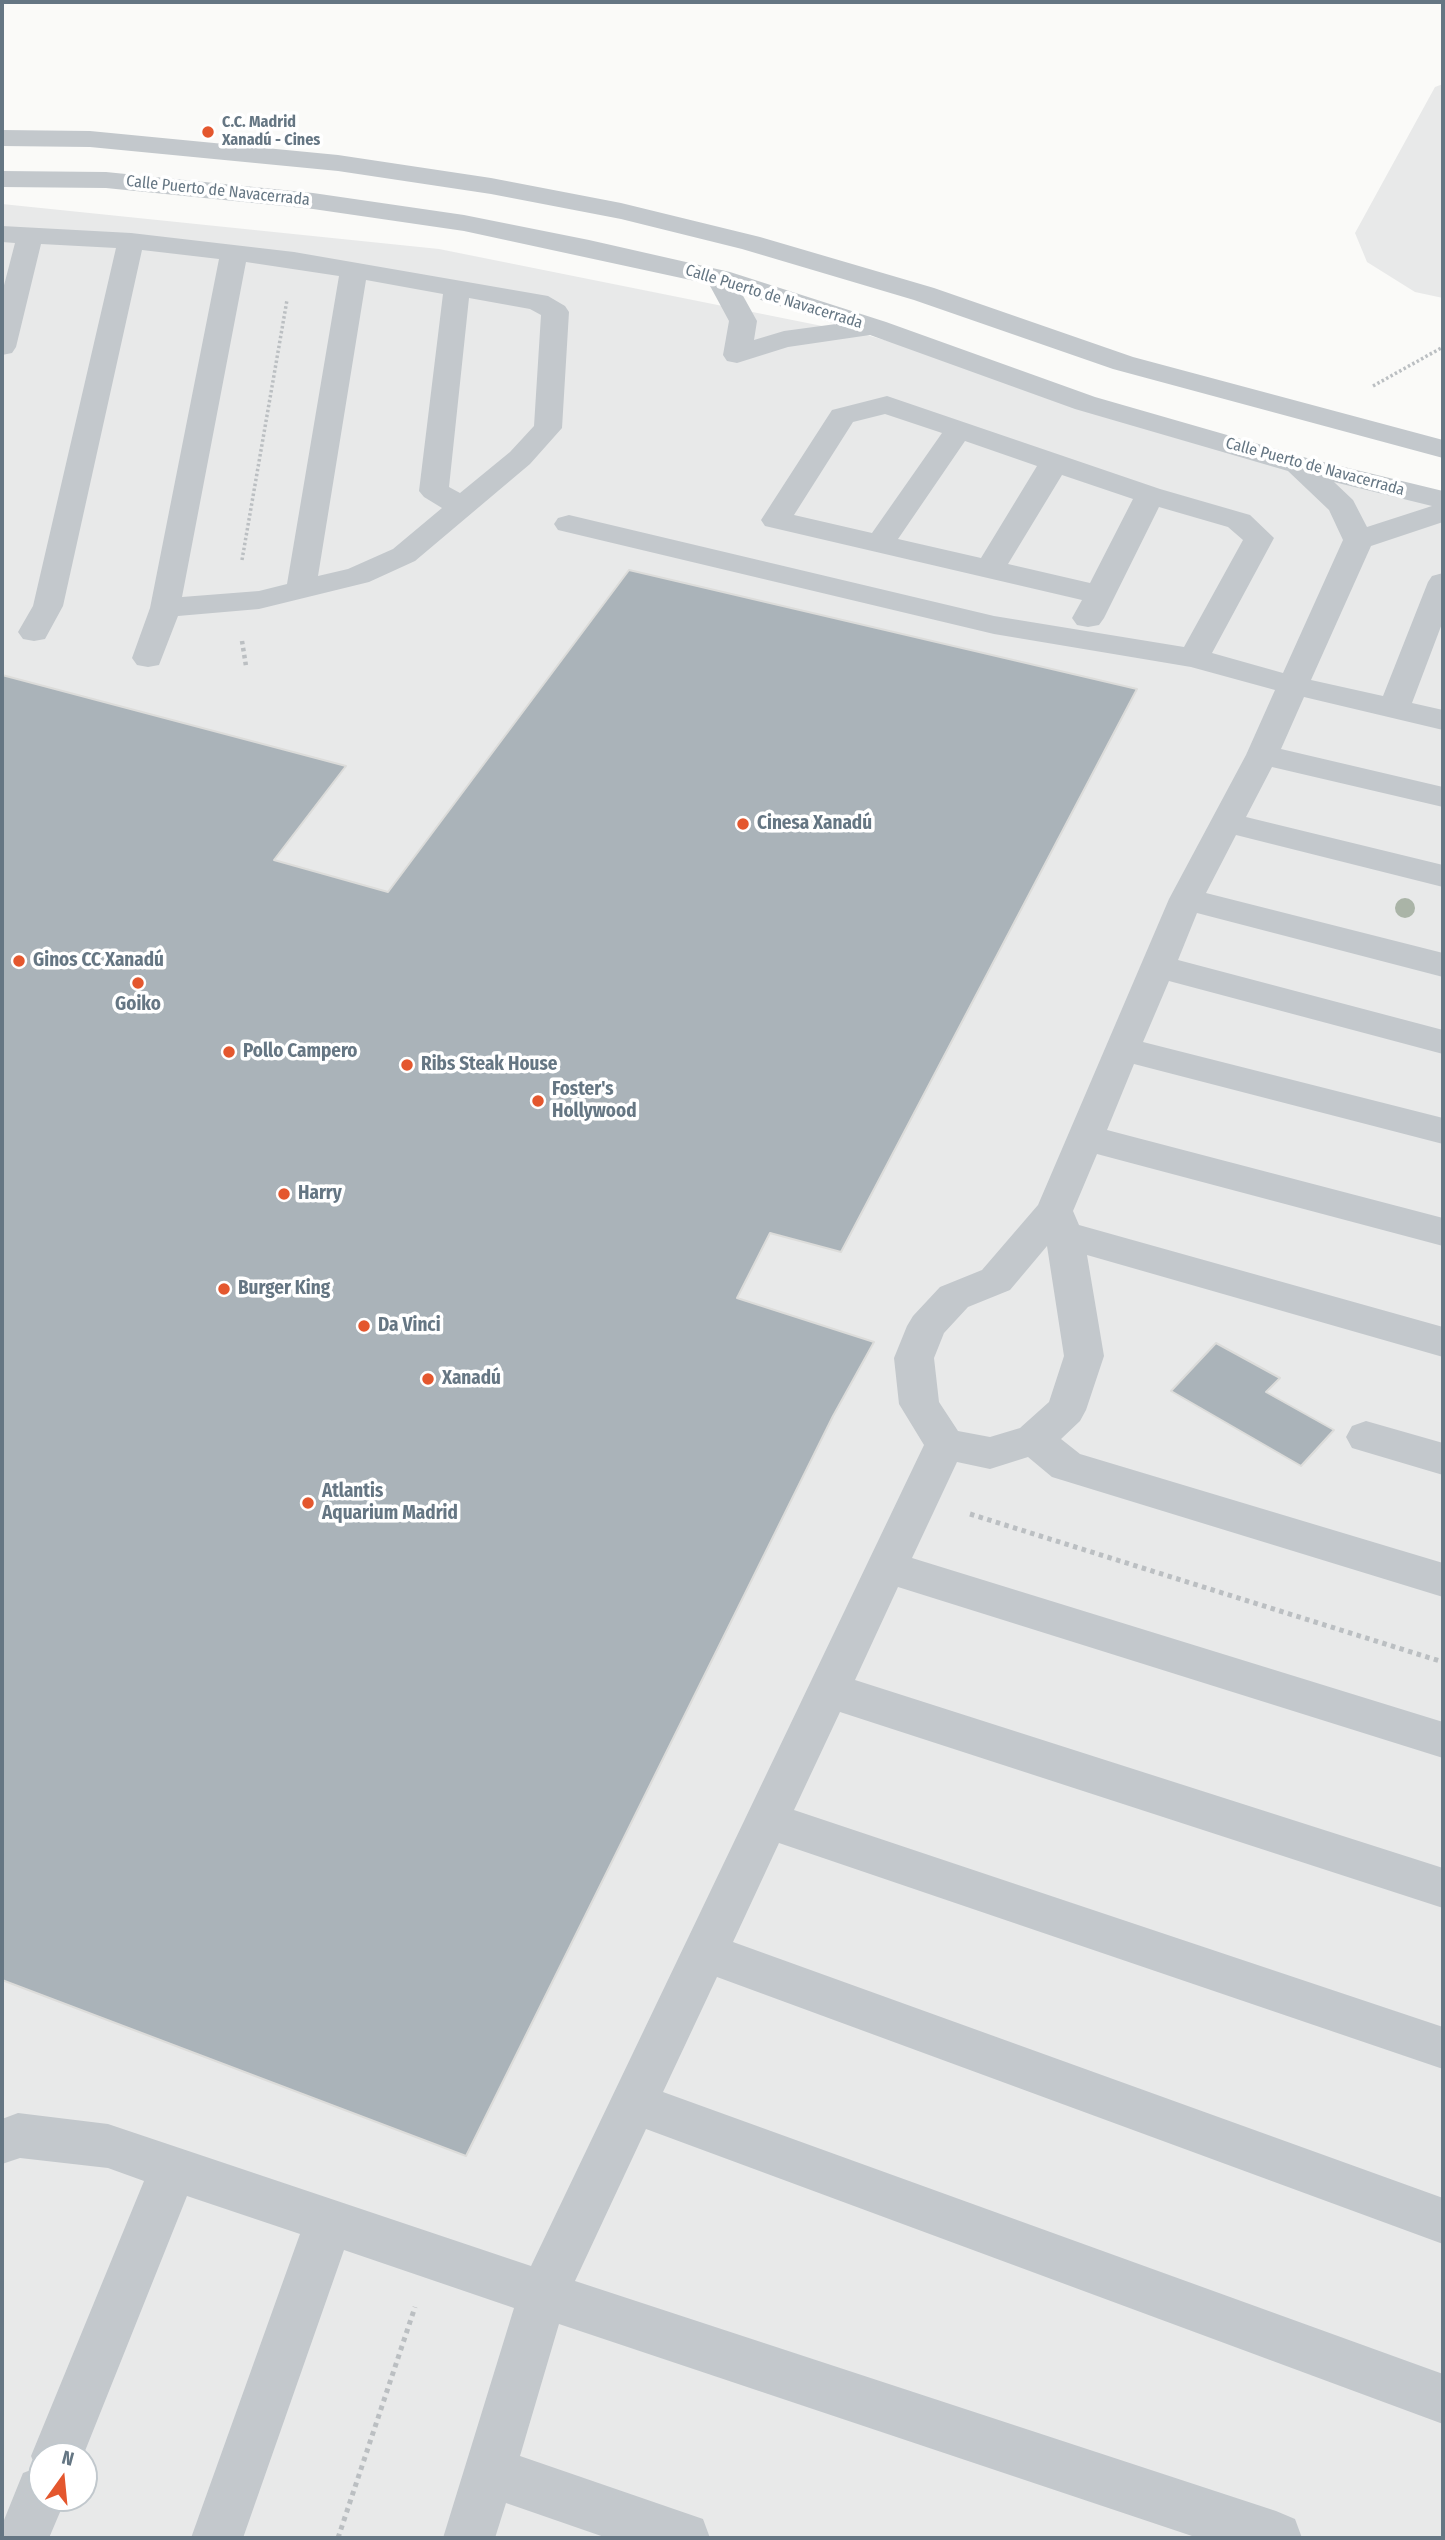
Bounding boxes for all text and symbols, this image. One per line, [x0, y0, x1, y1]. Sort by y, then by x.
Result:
place label: C.C. Madrid Xanadú - Cines [222, 113, 320, 151]
marker: C.C. Madrid Xanadú - Cines [200, 124, 216, 140]
street label: Calle Puerto de Navacerrada [125, 172, 311, 210]
street label: Calle Puerto de Navacerrada [683, 261, 865, 333]
street label: Calle Puerto de Navacerrada [1223, 434, 1407, 500]
place label: Cinesa Xanadú [757, 813, 872, 835]
marker: Cinesa Xanadú [735, 816, 751, 832]
place label: Ginos CC Xanadú [33, 950, 164, 972]
marker: Ginos CC Xanadú [11, 953, 27, 969]
marker: Goiko [130, 975, 146, 991]
place label: Goiko [115, 994, 161, 1016]
place label: Pollo Campero [243, 1041, 358, 1063]
marker: Pollo Campero [221, 1044, 237, 1060]
place label: Ribs Steak House [421, 1054, 557, 1076]
marker: Ribs Steak House [399, 1057, 415, 1073]
place label: Foster's Hollywood [552, 1079, 637, 1123]
marker: Foster's Hollywood [530, 1093, 546, 1109]
place label: Harry [298, 1183, 342, 1205]
marker: Harry [276, 1186, 292, 1202]
place label: Burger King [238, 1278, 330, 1300]
marker: Burger King [216, 1281, 232, 1297]
place label: Da Vinci [378, 1315, 441, 1337]
marker: Da Vinci [356, 1318, 372, 1334]
place label: Xanadú [442, 1368, 501, 1390]
marker: Xanadú [420, 1371, 436, 1387]
place label: Atlantis Aquarium Madrid [322, 1481, 458, 1525]
marker: Atlantis Aquarium Madrid [300, 1495, 316, 1511]
north arrow [28, 2442, 98, 2512]
text: N [60, 2446, 77, 2471]

